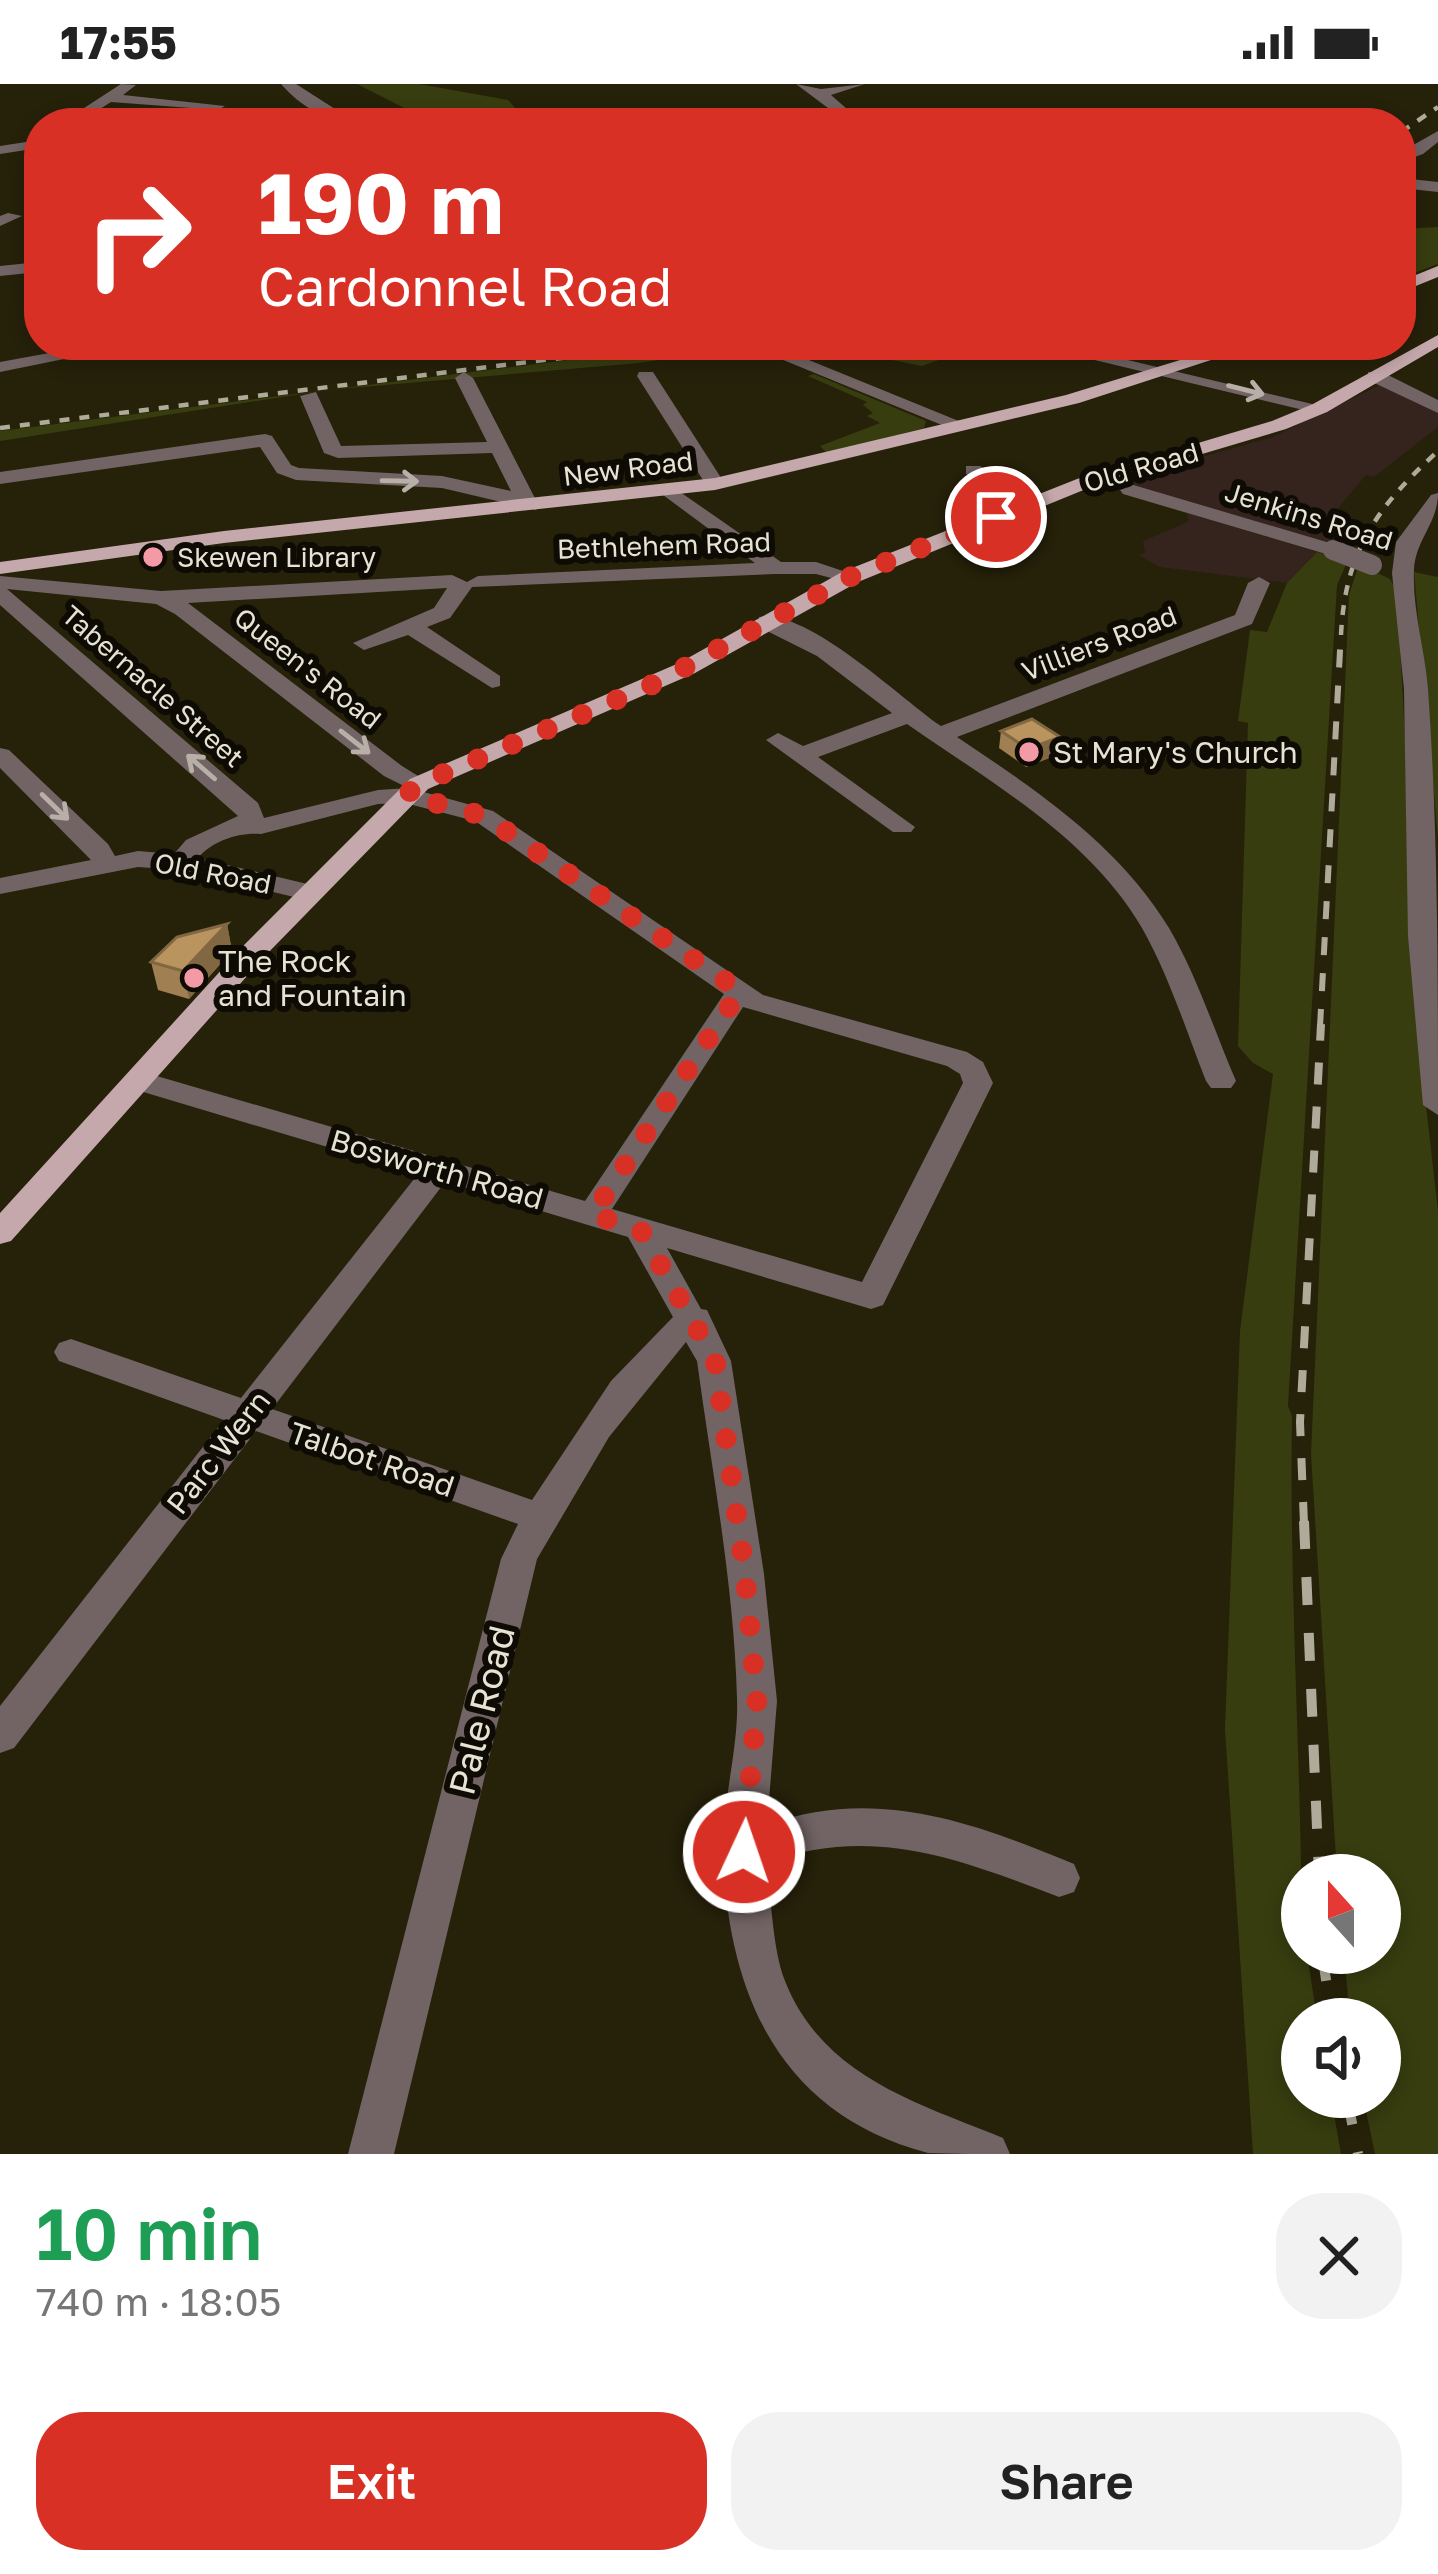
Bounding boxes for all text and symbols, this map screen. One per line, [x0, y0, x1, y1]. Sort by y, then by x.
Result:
text: 17:55 [60, 15, 177, 69]
text: 190 m [258, 152, 504, 252]
icon: right [60, 156, 216, 312]
text: Cardonnel Road [258, 253, 672, 318]
one-way arrow [1226, 380, 1264, 402]
street label: Old Road [1080, 435, 1202, 499]
street label: New Road [561, 444, 695, 492]
pin [945, 466, 1047, 568]
one-way arrow [380, 470, 419, 493]
street label: Jenkins Road [1221, 475, 1397, 557]
icon: arrive [963, 484, 1029, 550]
street label: Bethlehem Road [556, 525, 772, 565]
place label: Skewen Library [177, 541, 376, 573]
marker: Skewen Library [140, 544, 166, 570]
street label: Tabernacle Street [56, 599, 250, 773]
street label: Villiers Road [1017, 599, 1181, 687]
street label: Queen's Road [228, 601, 388, 735]
one-way arrow [339, 728, 371, 755]
place label: St Mary's Church [1053, 734, 1298, 770]
marker: St Mary's Church [1016, 739, 1042, 765]
one-way arrow [186, 754, 217, 781]
one-way arrow [40, 793, 69, 821]
street label: Old Road [152, 846, 274, 900]
place label: The Rock and Fountain [218, 943, 407, 1013]
marker: The Rock and Fountain [181, 965, 207, 991]
street label: Bosworth Road [326, 1121, 548, 1217]
street label: Parc Wern [159, 1383, 277, 1521]
street label: Talbot Road [285, 1414, 459, 1504]
street label: Pale Road [439, 1621, 523, 1799]
position arrow [681, 1789, 807, 1915]
north arrow [1281, 1854, 1401, 1974]
map controls [1281, 1854, 1401, 2118]
button: sound [1281, 1998, 1401, 2118]
text: 10 min [36, 2189, 262, 2276]
button: close [1276, 2193, 1402, 2319]
text: 740 m · 18:05 [36, 2278, 281, 2325]
button: Exit [36, 2412, 707, 2550]
button: Share [731, 2412, 1402, 2550]

